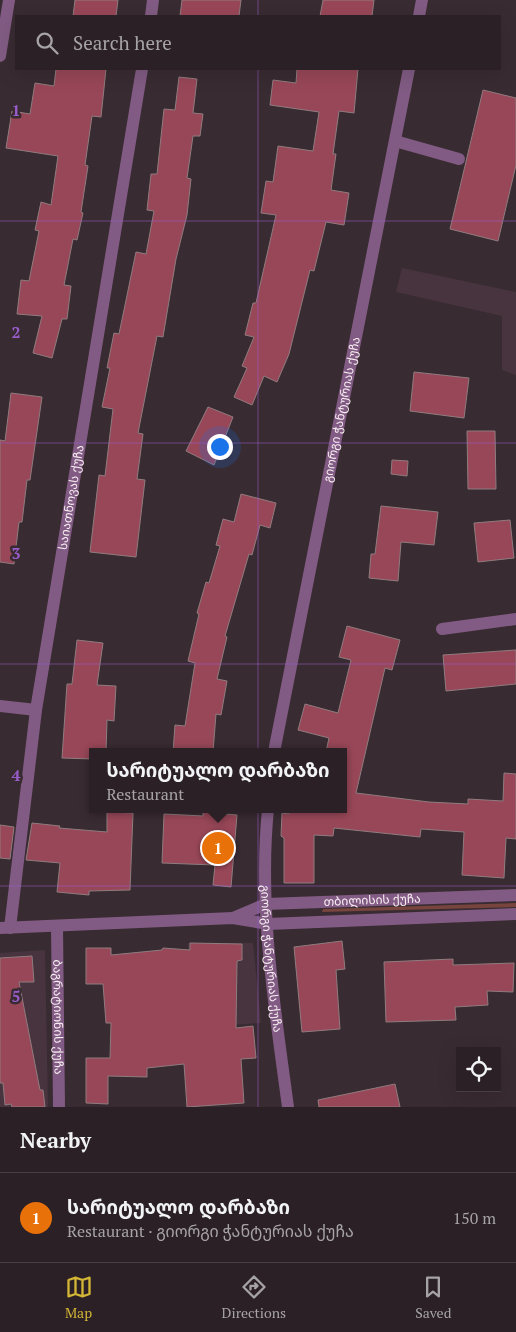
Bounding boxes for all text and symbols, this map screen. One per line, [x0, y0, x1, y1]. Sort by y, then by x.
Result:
search box [15, 15, 501, 70]
icon: search [33, 29, 61, 57]
text: Search here [73, 30, 172, 55]
text: 1 [11, 99, 21, 121]
text: 2 [11, 321, 21, 343]
street label: გიორგი ჭანტურიას ქუჩა [319, 335, 363, 484]
your location [207, 434, 233, 460]
street label: საიათნოვას ქუჩა [55, 444, 87, 551]
text: 3 [11, 542, 21, 564]
popup [89, 748, 347, 813]
text: სარიტუალო დარბაზი [106, 757, 330, 782]
text: 4 [11, 764, 21, 786]
text: Restaurant [106, 783, 184, 805]
pin: 1 [202, 829, 234, 867]
street label: გიორგი ჭანტურიას ქუჩა [258, 885, 286, 1033]
street label: თბილისის ქუჩა [323, 890, 421, 909]
street label: ბაგრატიონის ქუჩა [50, 959, 67, 1075]
text: 5 [11, 985, 21, 1007]
map controls [456, 1047, 501, 1092]
button: locate [456, 1047, 501, 1092]
text: Nearby [20, 1126, 91, 1154]
text: სარიტუალო დარბაზი [67, 1194, 290, 1219]
text: 1 [31, 1207, 41, 1229]
text: 150 m [453, 1207, 496, 1229]
text: Restaurant · გიორგი ჭანტურიას ქუჩა [67, 1220, 354, 1242]
tab: Map [65, 1273, 93, 1322]
tab: Directions [222, 1273, 286, 1322]
tab: Saved [415, 1273, 451, 1322]

